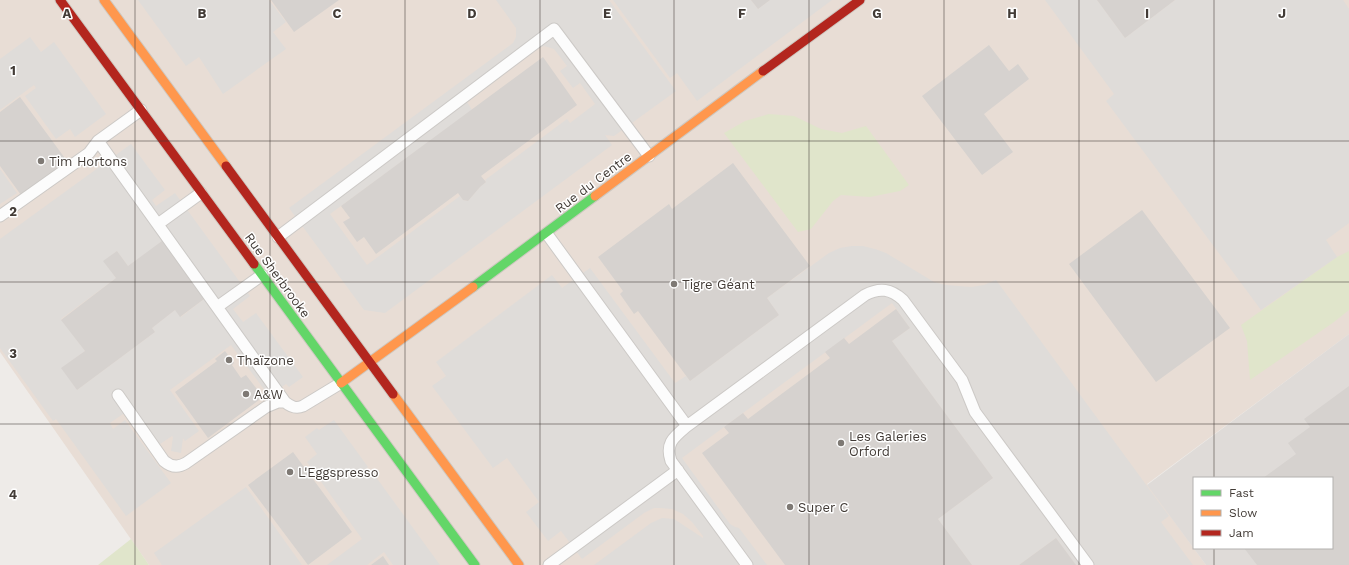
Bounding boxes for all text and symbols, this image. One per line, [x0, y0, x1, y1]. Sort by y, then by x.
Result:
text: A [63, 6, 72, 21]
text: B [198, 6, 207, 21]
text: C [333, 6, 342, 21]
text: D [467, 6, 477, 21]
text: E [603, 6, 611, 21]
text: F [738, 6, 746, 21]
text: G [872, 6, 882, 21]
text: H [1007, 6, 1017, 21]
text: I [1145, 6, 1149, 21]
text: J [1278, 6, 1286, 21]
text: 1 [10, 63, 16, 78]
street label: Rue du Centre [552, 149, 634, 216]
place label: Tim Hortons [49, 154, 127, 169]
marker: Tim Hortons [36, 156, 46, 166]
text: 2 [9, 204, 17, 219]
street label: Rue Sherbrooke [242, 230, 313, 321]
place label: Tigre Géant [682, 277, 755, 292]
marker: Tigre Géant [669, 279, 679, 289]
text: 3 [9, 346, 17, 361]
place label: Thaïzone [237, 353, 294, 368]
marker: Thaïzone [224, 355, 234, 365]
place label: A&W [254, 387, 283, 402]
marker: A&W [241, 389, 251, 399]
place label: Les Galeries Orford [849, 429, 927, 459]
marker: Les Galeries Orford [836, 438, 846, 448]
place label: L'Eggspresso [298, 465, 379, 480]
marker: L'Eggspresso [285, 467, 295, 477]
legend [1193, 477, 1333, 549]
text: Fast [1229, 486, 1254, 500]
text: 4 [9, 487, 18, 502]
place label: Super C [798, 500, 848, 515]
marker: Super C [785, 502, 795, 512]
text: Slow [1229, 506, 1257, 520]
text: Jam [1229, 526, 1254, 540]

